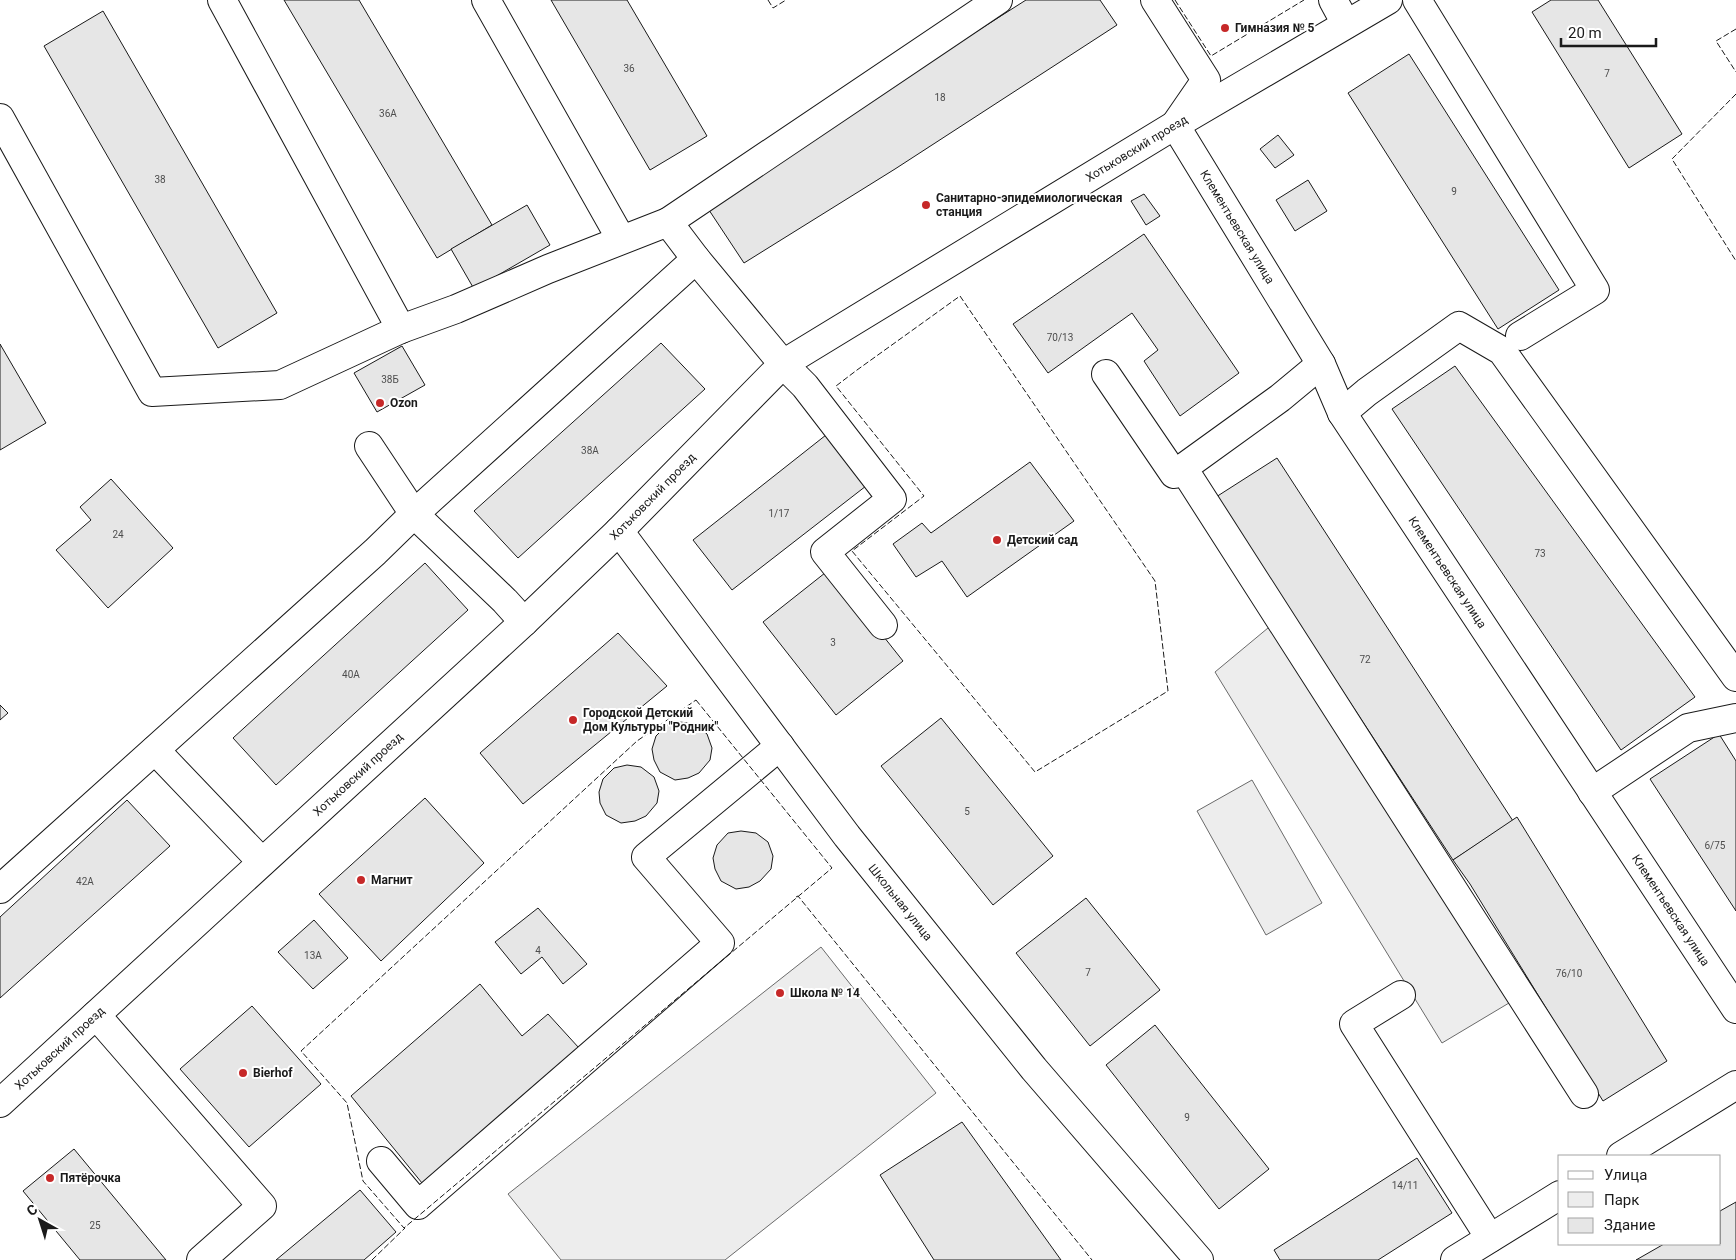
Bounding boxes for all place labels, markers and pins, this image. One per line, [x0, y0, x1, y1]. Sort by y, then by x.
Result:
place label: Гимназия № 5 [1235, 21, 1315, 35]
marker: Гимназия № 5 [1219, 22, 1231, 34]
place label: Санитарно-эпидемиологическая станция [936, 191, 1123, 219]
marker: Санитарно-эпидемиологическая станция [920, 199, 932, 211]
place label: Ozon [390, 396, 418, 410]
marker: Ozon [374, 397, 386, 409]
place label: Детский сад [1007, 533, 1078, 547]
marker: Детский сад [991, 534, 1003, 546]
place label: Городской Детский Дом Культуры "Родник" [583, 706, 718, 734]
marker: Городской Детский Дом Культуры "Родник" [567, 714, 579, 726]
place label: Магнит [371, 873, 413, 887]
marker: Магнит [355, 874, 367, 886]
place label: Школа № 14 [790, 986, 860, 1000]
marker: Школа № 14 [774, 987, 786, 999]
place label: Bierhof [253, 1066, 293, 1080]
marker: Bierhof [237, 1067, 249, 1079]
place label: Пятёрочка [60, 1171, 121, 1185]
marker: Пятёрочка [44, 1172, 56, 1184]

